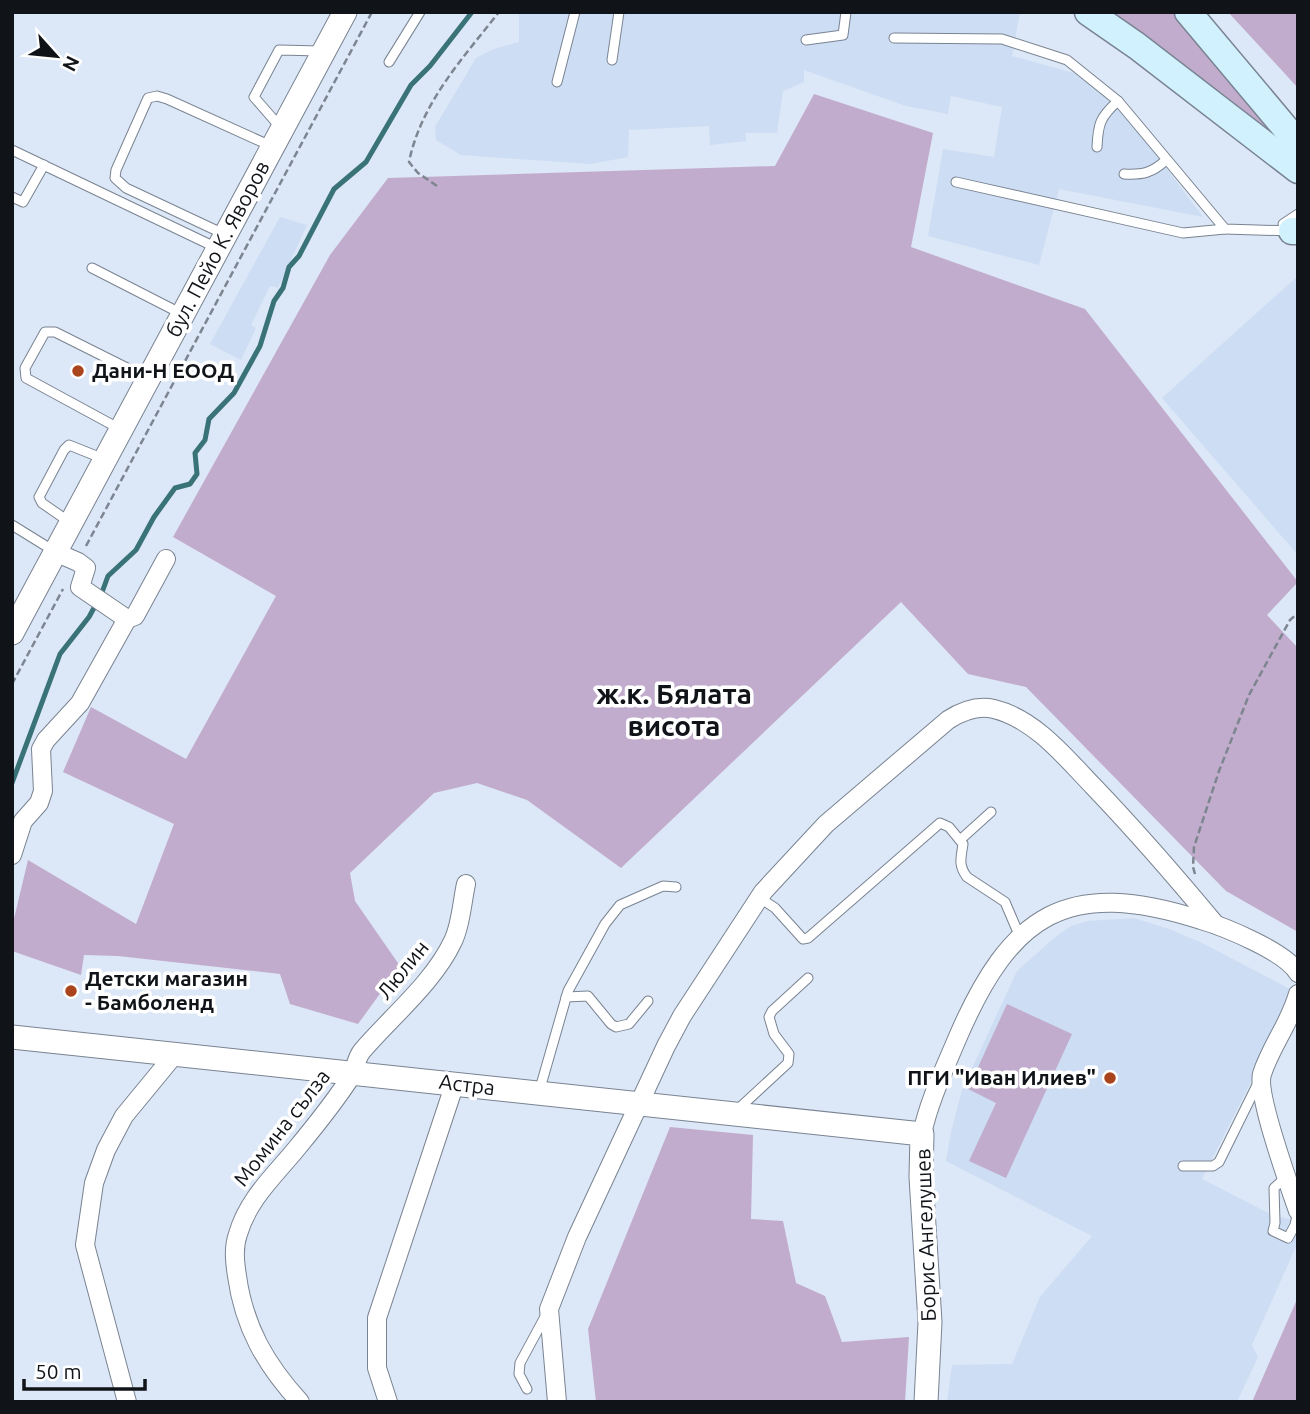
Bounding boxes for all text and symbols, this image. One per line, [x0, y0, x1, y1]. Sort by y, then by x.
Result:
north arrow [21, 21, 91, 91]
text: N [58, 52, 84, 75]
street label: бул. Пейо К. Яворов [160, 156, 274, 341]
place label: Дани-Н ЕООД [92, 358, 235, 382]
marker: Дани-Н ЕООД [70, 363, 86, 379]
district label: ж.к. Бялата висота [596, 678, 752, 741]
street label: Люлин [371, 935, 433, 1003]
place label: Детски магазин - Бамболенд [85, 966, 248, 1014]
marker: Детски магазин - Бамболенд [63, 983, 79, 999]
street label: Момина сълза [228, 1064, 334, 1191]
place label: ПГИ "Иван Илиев" [907, 1065, 1096, 1089]
street label: Астра [438, 1069, 496, 1099]
marker: ПГИ "Иван Илиев" [1102, 1070, 1118, 1086]
street label: Борис Ангелушев [910, 1148, 940, 1322]
scale bar [24, 1348, 145, 1392]
text: 50 m [35, 1359, 82, 1383]

